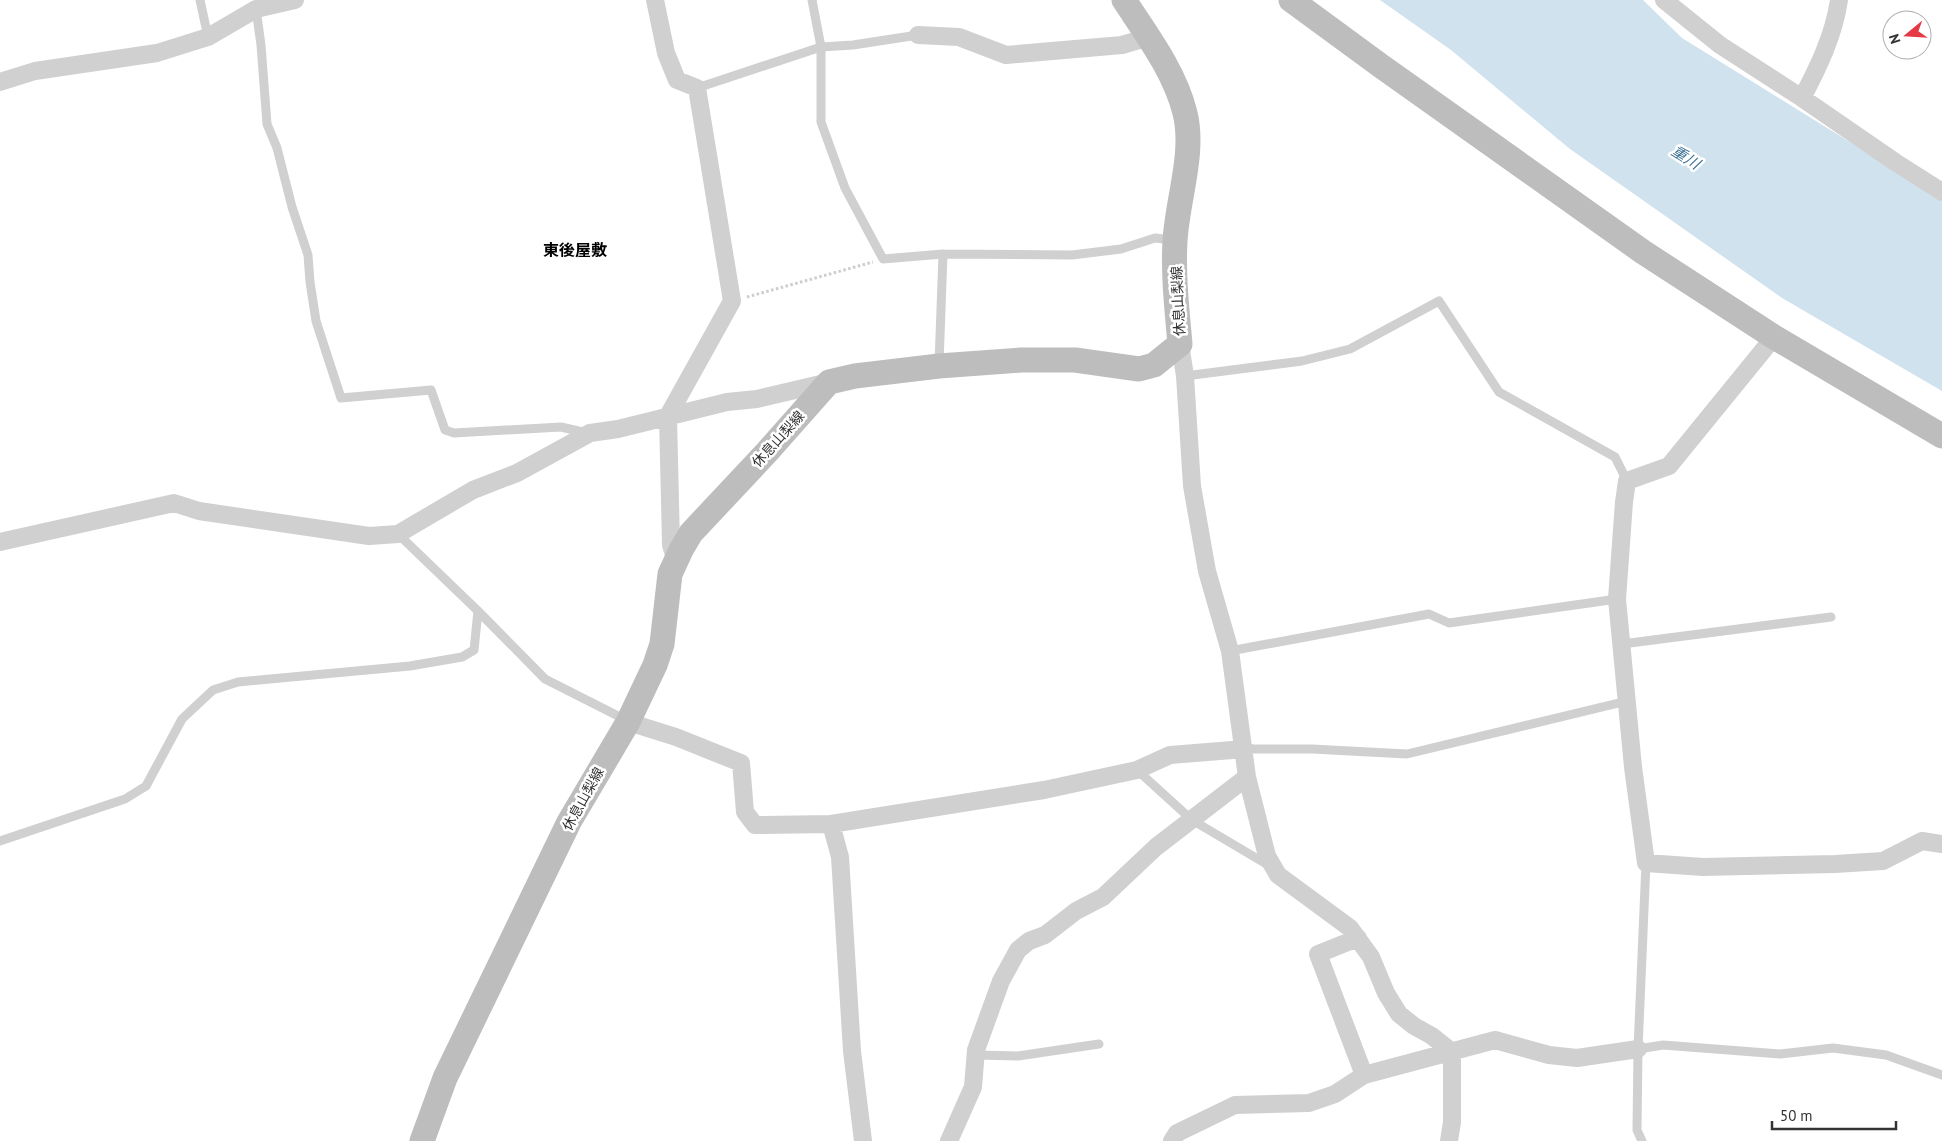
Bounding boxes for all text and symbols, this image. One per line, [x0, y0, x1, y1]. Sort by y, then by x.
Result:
north arrow [1882, 10, 1932, 60]
text: N [1885, 32, 1905, 46]
water label: 重川 [1668, 141, 1705, 174]
district label: 東後屋敷 [543, 240, 607, 260]
street label: 休息山梨線 [1167, 266, 1189, 336]
street label: 休息山梨線 [748, 407, 808, 471]
street label: 休息山梨線 [558, 764, 608, 834]
scale bar [1772, 1098, 1896, 1130]
text: 50 m [1780, 1106, 1813, 1125]

